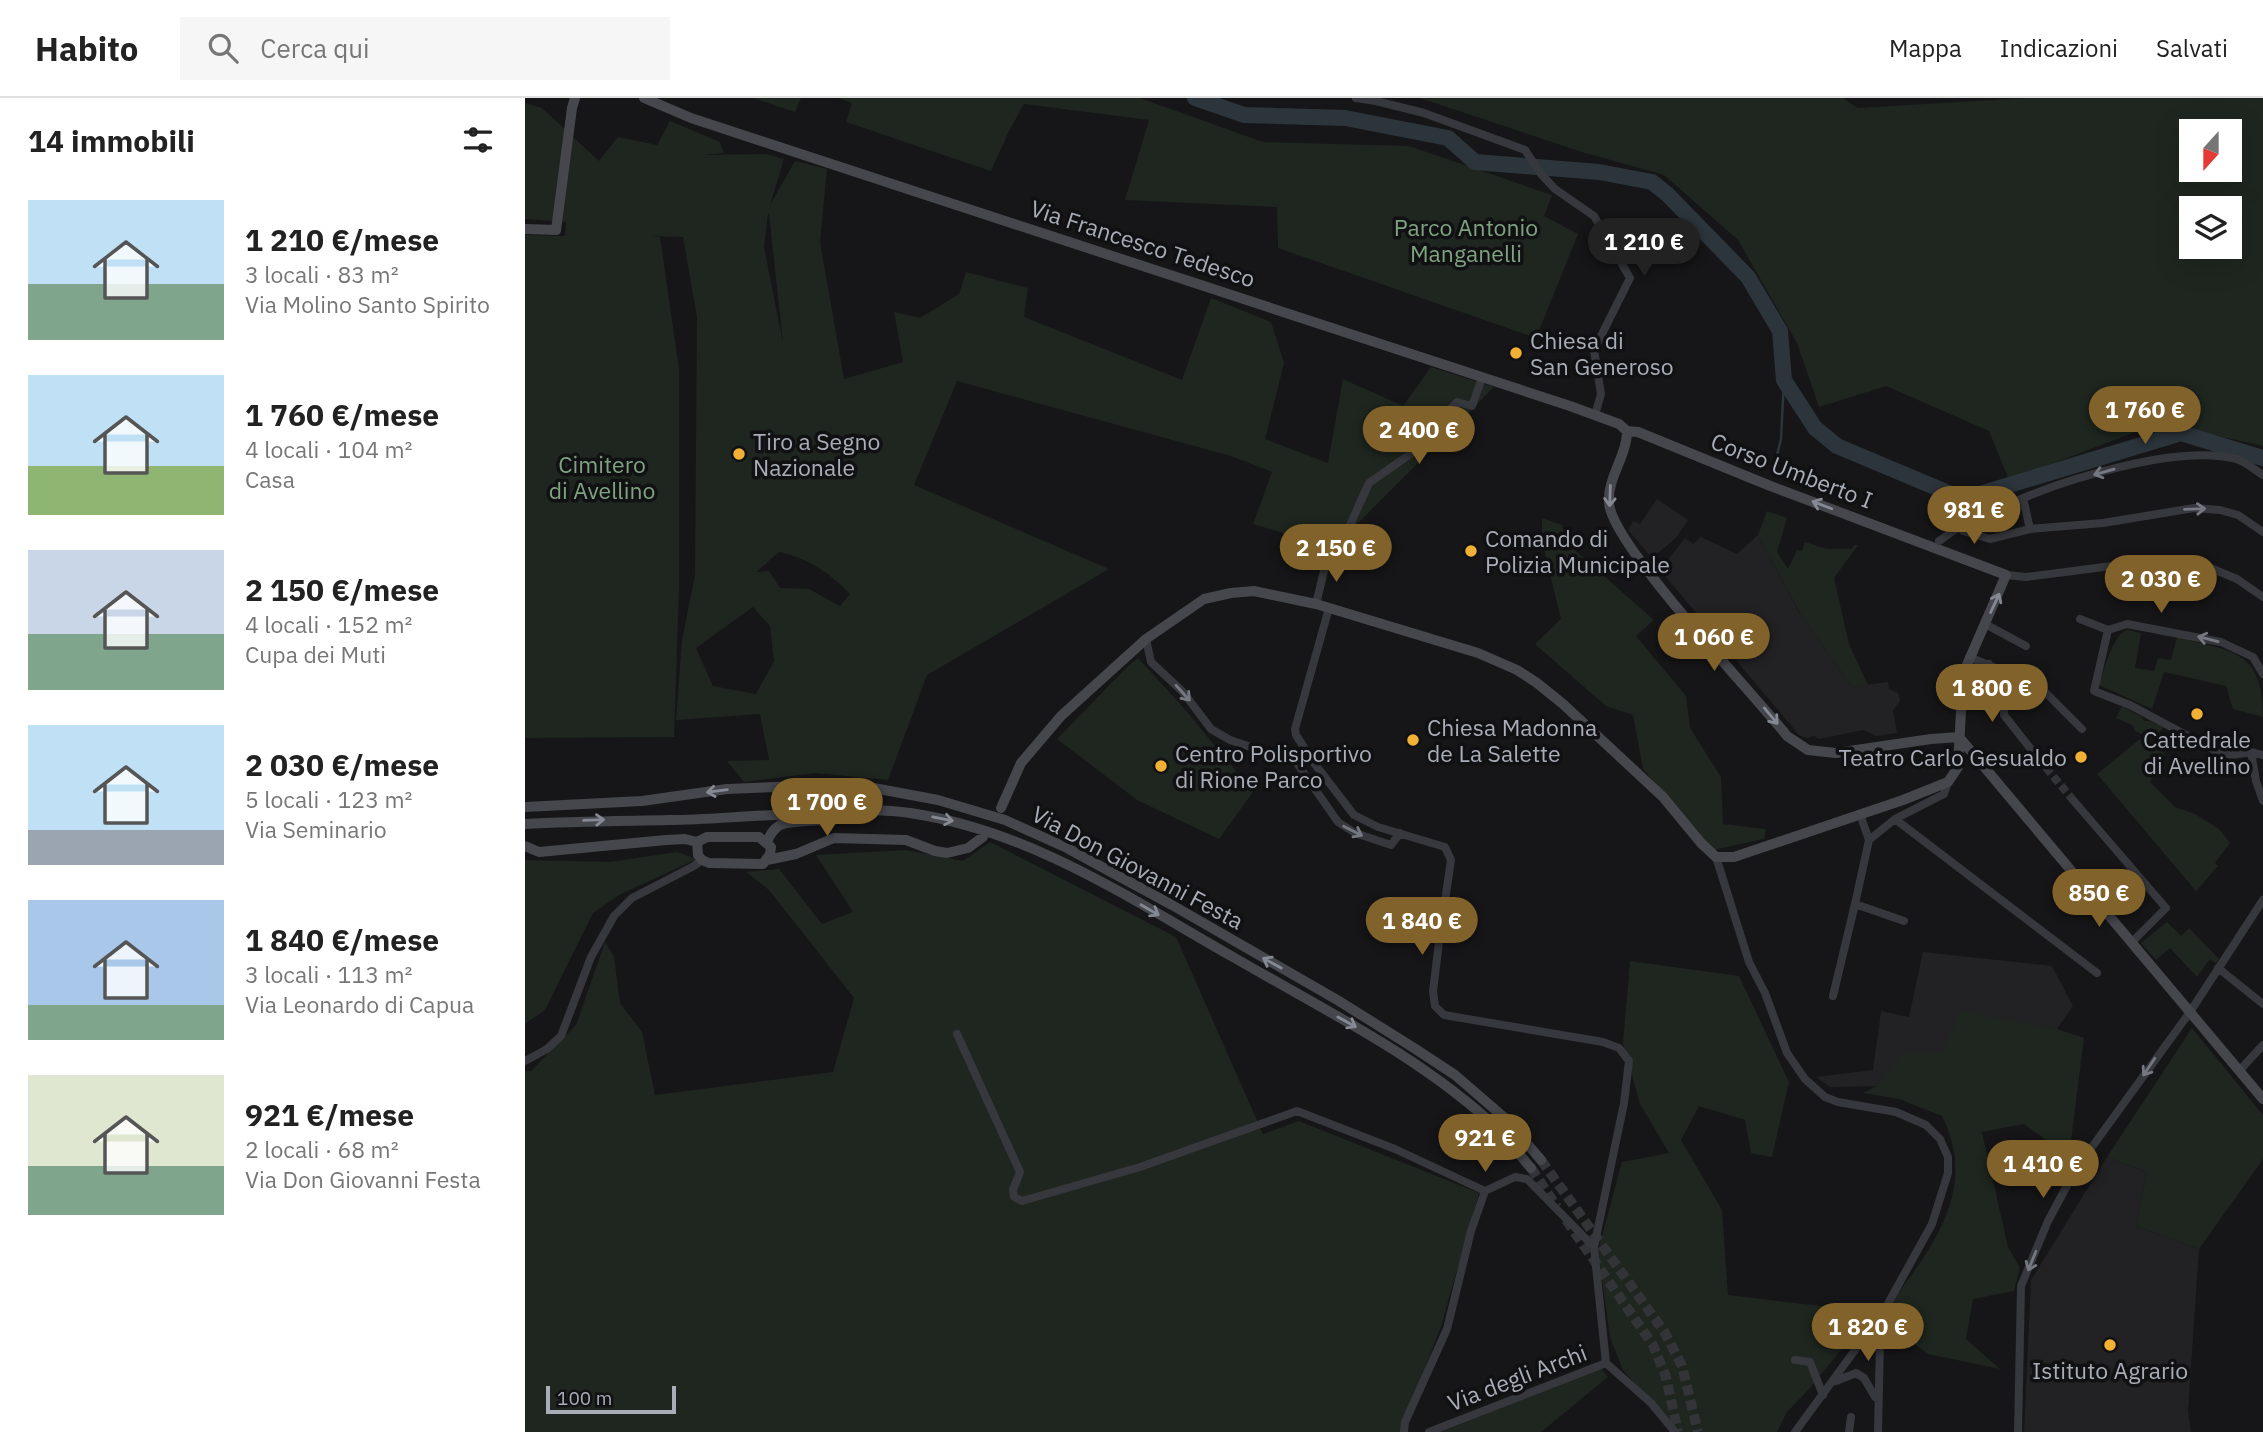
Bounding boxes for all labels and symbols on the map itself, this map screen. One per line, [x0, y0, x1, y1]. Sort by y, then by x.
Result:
north arrow [2179, 119, 2242, 182]
street label: Via Francesco Tedesco [1027, 193, 1259, 293]
park label: Parco Antonio Manganelli [1394, 212, 1538, 268]
pin: 1 210 € [1579, 218, 1709, 278]
place label: Chiesa di San Generoso [1530, 325, 1674, 381]
marker: Chiesa di San Generoso [1508, 345, 1524, 361]
pin: 1 760 € [2080, 386, 2210, 446]
pin: 2 400 € [1354, 406, 1484, 466]
street label: Corso Umberto I [1707, 425, 1877, 515]
place label: Tiro a Segno Nazionale [753, 426, 880, 482]
marker: Tiro a Segno Nazionale [731, 446, 747, 462]
park label: Cimitero di Avellino [549, 449, 655, 505]
one-way arrow [2093, 466, 2116, 479]
one-way arrow [1604, 485, 1617, 508]
pin: 981 € [1925, 486, 2023, 546]
one-way arrow [1812, 498, 1834, 511]
one-way arrow [2183, 503, 2206, 516]
place label: Comando di Polizia Municipale [1485, 523, 1670, 579]
pin: 2 150 € [1271, 524, 1401, 584]
marker: Comando di Polizia Municipale [1463, 543, 1479, 559]
pin: 2 030 € [2096, 556, 2226, 615]
one-way arrow [1989, 593, 2002, 614]
pin: 1 060 € [1649, 614, 1779, 673]
one-way arrow [2198, 632, 2220, 645]
pin: 1 800 € [1927, 664, 2057, 724]
one-way arrow [1175, 684, 1191, 702]
marker: Cattedrale di Avellino [2189, 706, 2205, 722]
one-way arrow [1763, 707, 1779, 725]
place label: Chiesa Madonna de La Salette [1427, 712, 1597, 768]
place label: Cattedrale di Avellino [2143, 724, 2251, 780]
marker: Chiesa Madonna de La Salette [1405, 732, 1421, 748]
place label: Centro Polisportivo di Rione Parco [1175, 738, 1372, 794]
place label: Teatro Carlo Gesualdo [1839, 742, 2067, 772]
marker: Teatro Carlo Gesualdo [2073, 749, 2089, 765]
marker: Centro Polisportivo di Rione Parco [1153, 758, 1169, 774]
pin: 1 700 € [762, 778, 892, 838]
one-way arrow [706, 784, 729, 797]
street label: Via Don Giovanni Festa [1027, 798, 1249, 936]
one-way arrow [931, 812, 954, 826]
one-way arrow [582, 814, 605, 827]
one-way arrow [1342, 824, 1363, 838]
pin: 850 € [2050, 870, 2148, 929]
pin: 1 840 € [1357, 898, 1487, 957]
one-way arrow [1140, 903, 1160, 917]
one-way arrow [1262, 956, 1282, 970]
one-way arrow [1337, 1015, 1357, 1029]
one-way arrow [2142, 1057, 2156, 1076]
pin: 921 € [1436, 1114, 1534, 1174]
pin: 1 410 € [1978, 1140, 2108, 1200]
one-way arrow [2024, 1249, 2037, 1271]
pin: 1 820 € [1803, 1304, 1933, 1363]
street label: Via degli Archi [1443, 1337, 1591, 1417]
marker: Istituto Agrario [2102, 1337, 2118, 1353]
place label: Istituto Agrario [2032, 1355, 2188, 1385]
scale bar [546, 1383, 675, 1415]

